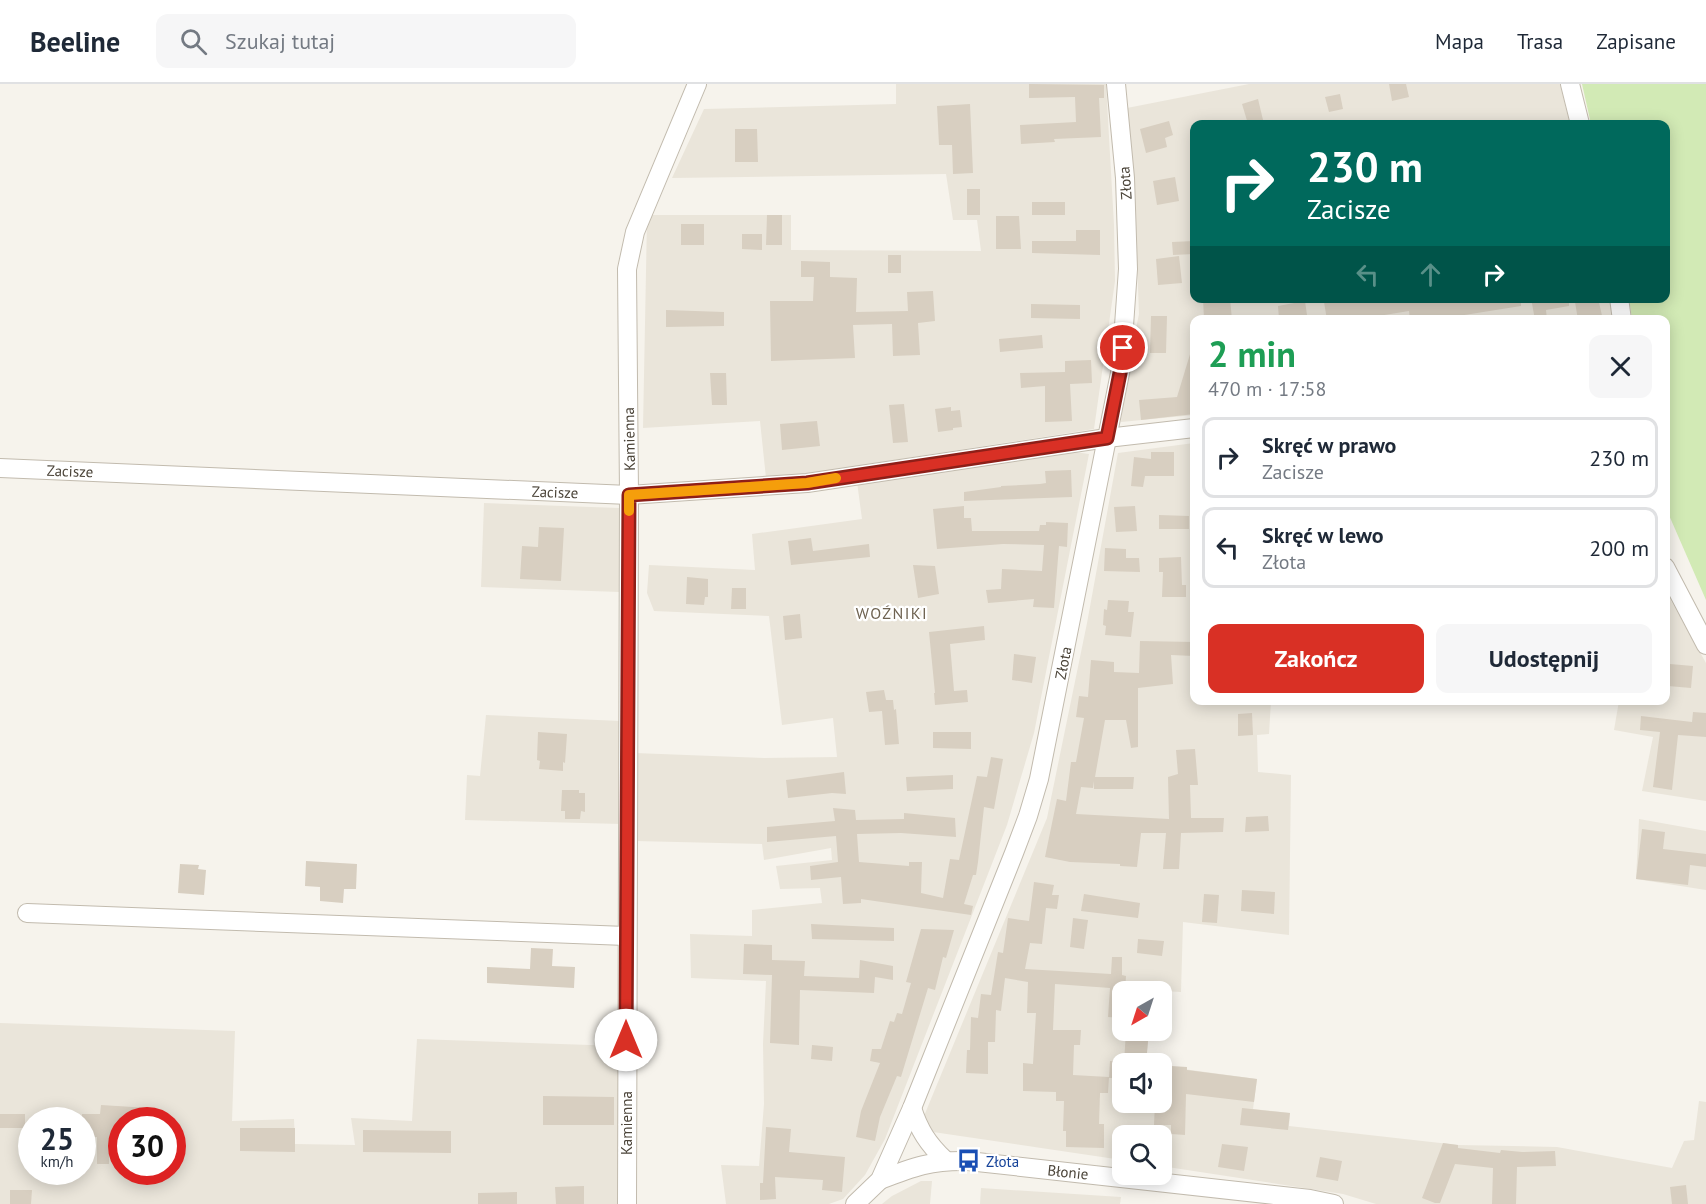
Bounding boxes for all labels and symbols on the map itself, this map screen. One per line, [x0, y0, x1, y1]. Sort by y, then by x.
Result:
street label: Złota [1114, 166, 1136, 200]
pin [1097, 322, 1148, 373]
street label: Kamienna [619, 407, 639, 471]
street label: Zacisze [46, 461, 94, 481]
street label: Zacisze [531, 482, 579, 502]
district label: WOŹNIKI [856, 603, 928, 623]
street label: Złota [1051, 645, 1075, 681]
north arrow [1112, 981, 1172, 1041]
position arrow [594, 1008, 658, 1072]
street label: Kamienna [617, 1091, 636, 1155]
speed limit sign: 30 [108, 1107, 186, 1185]
bus stop icon: Złota [955, 1148, 981, 1174]
place label: Złota [986, 1152, 1019, 1171]
street label: Błonie [1047, 1160, 1089, 1184]

